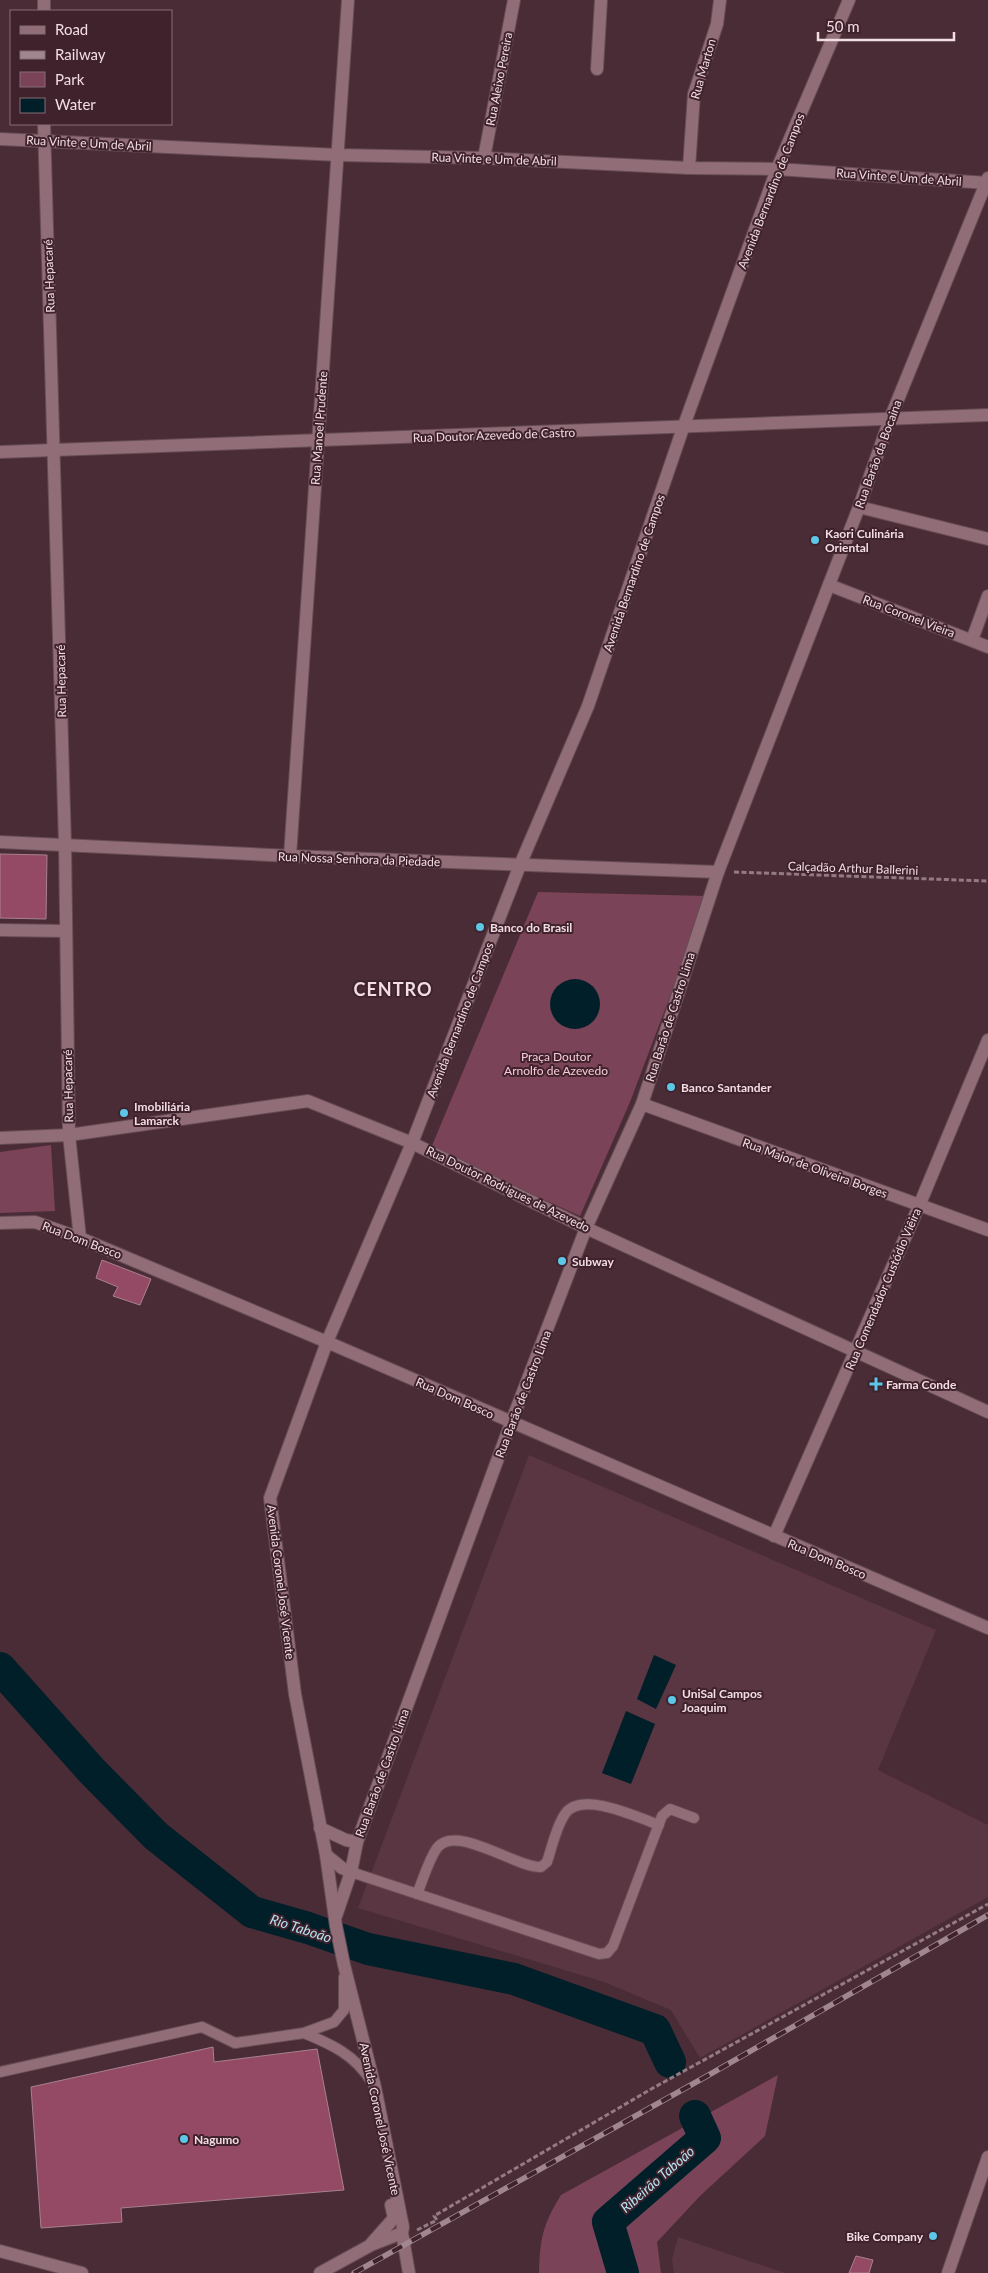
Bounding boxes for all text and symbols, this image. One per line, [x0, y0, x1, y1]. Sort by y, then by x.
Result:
legend [10, 10, 172, 125]
scale bar [818, 10, 954, 42]
text: 50 m [826, 17, 860, 35]
text: Road [55, 20, 88, 38]
street label: Rua Aleixo Pereira [483, 31, 515, 127]
street label: Rua Marton [687, 37, 719, 101]
text: Railway [55, 45, 106, 63]
text: Park [55, 70, 85, 88]
text: Water [55, 95, 96, 113]
street label: Avenida Bernardino de Campos [734, 111, 808, 271]
street label: Rua Vinte e Um de Abril [26, 132, 152, 154]
street label: Rua Vinte e Um de Abril [431, 149, 557, 169]
street label: Rua Vinte e Um de Abril [836, 165, 962, 189]
street label: Rua Hepacaré [40, 239, 58, 313]
street label: Rua Manoel Prudente [308, 371, 330, 485]
street label: Rua Barão da Bocaina [851, 398, 905, 510]
street label: Rua Doutor Azevedo de Castro [413, 425, 576, 445]
street label: Avenida Bernardino de Campos [600, 492, 668, 654]
place label: Kaori Culinária Oriental [825, 526, 904, 555]
marker: Kaori Culinária Oriental [809, 534, 821, 546]
street label: Rua Coronel Vieira [861, 592, 957, 640]
street label: Rua Hepacaré [53, 644, 69, 718]
street label: Rua Nossa Senhora da Piedade [278, 849, 440, 869]
street label: Calçadão Arthur Ballerini [788, 858, 919, 878]
place label: Banco do Brasil [490, 920, 572, 935]
marker: Banco do Brasil [474, 921, 486, 933]
street label: Avenida Bernardino de Campos [423, 940, 497, 1100]
street label: Rua Barão de Castro Lima [642, 950, 698, 1084]
district label: CENTRO [354, 978, 432, 1000]
street label: Rua Hepacaré [60, 1049, 76, 1123]
park label: Praça Doutor Arnolfo de Azevedo [504, 1049, 608, 1078]
place label: Banco Santander [681, 1080, 772, 1095]
marker: Banco Santander [665, 1081, 677, 1093]
place label: Imobiliária Lamarck [134, 1099, 190, 1128]
marker: Imobiliária Lamarck [118, 1107, 130, 1119]
street label: Rua Major de Oliveira Borges [741, 1135, 889, 1201]
street label: Rua Doutor Rodrigues de Azevedo [424, 1143, 593, 1235]
street label: Rua Comendador Custódio Viêira [842, 1206, 924, 1372]
street label: Rua Dom Bosco [40, 1218, 124, 1262]
place label: Subway [572, 1254, 614, 1269]
marker: Subway [556, 1255, 568, 1267]
street label: Rua Barão de Castro Lima [492, 1328, 554, 1460]
street label: Rua Dom Bosco [414, 1374, 497, 1422]
place label: Farma Conde [886, 1377, 957, 1392]
marker: Farma Conde [870, 1378, 882, 1390]
street label: Avenida Coronel José Vicente [264, 1504, 298, 1660]
street label: Rua Dom Bosco [785, 1536, 869, 1582]
place label: UniSal Campos Joaquim [682, 1686, 762, 1715]
marker: UniSal Campos Joaquim [666, 1694, 678, 1706]
street label: Rua Barão de Castro Lima [352, 1707, 412, 1839]
water label: Rio Taboão [268, 1910, 334, 1946]
street label: Avenida Coronel José Vicente [356, 2041, 404, 2197]
place label: Nagumo [194, 2132, 239, 2147]
marker: Nagumo [178, 2133, 190, 2145]
water label: Ribeirão Taboão [616, 2142, 698, 2216]
place label: Bike Company [846, 2229, 924, 2244]
marker: Bike Company [927, 2230, 939, 2242]

